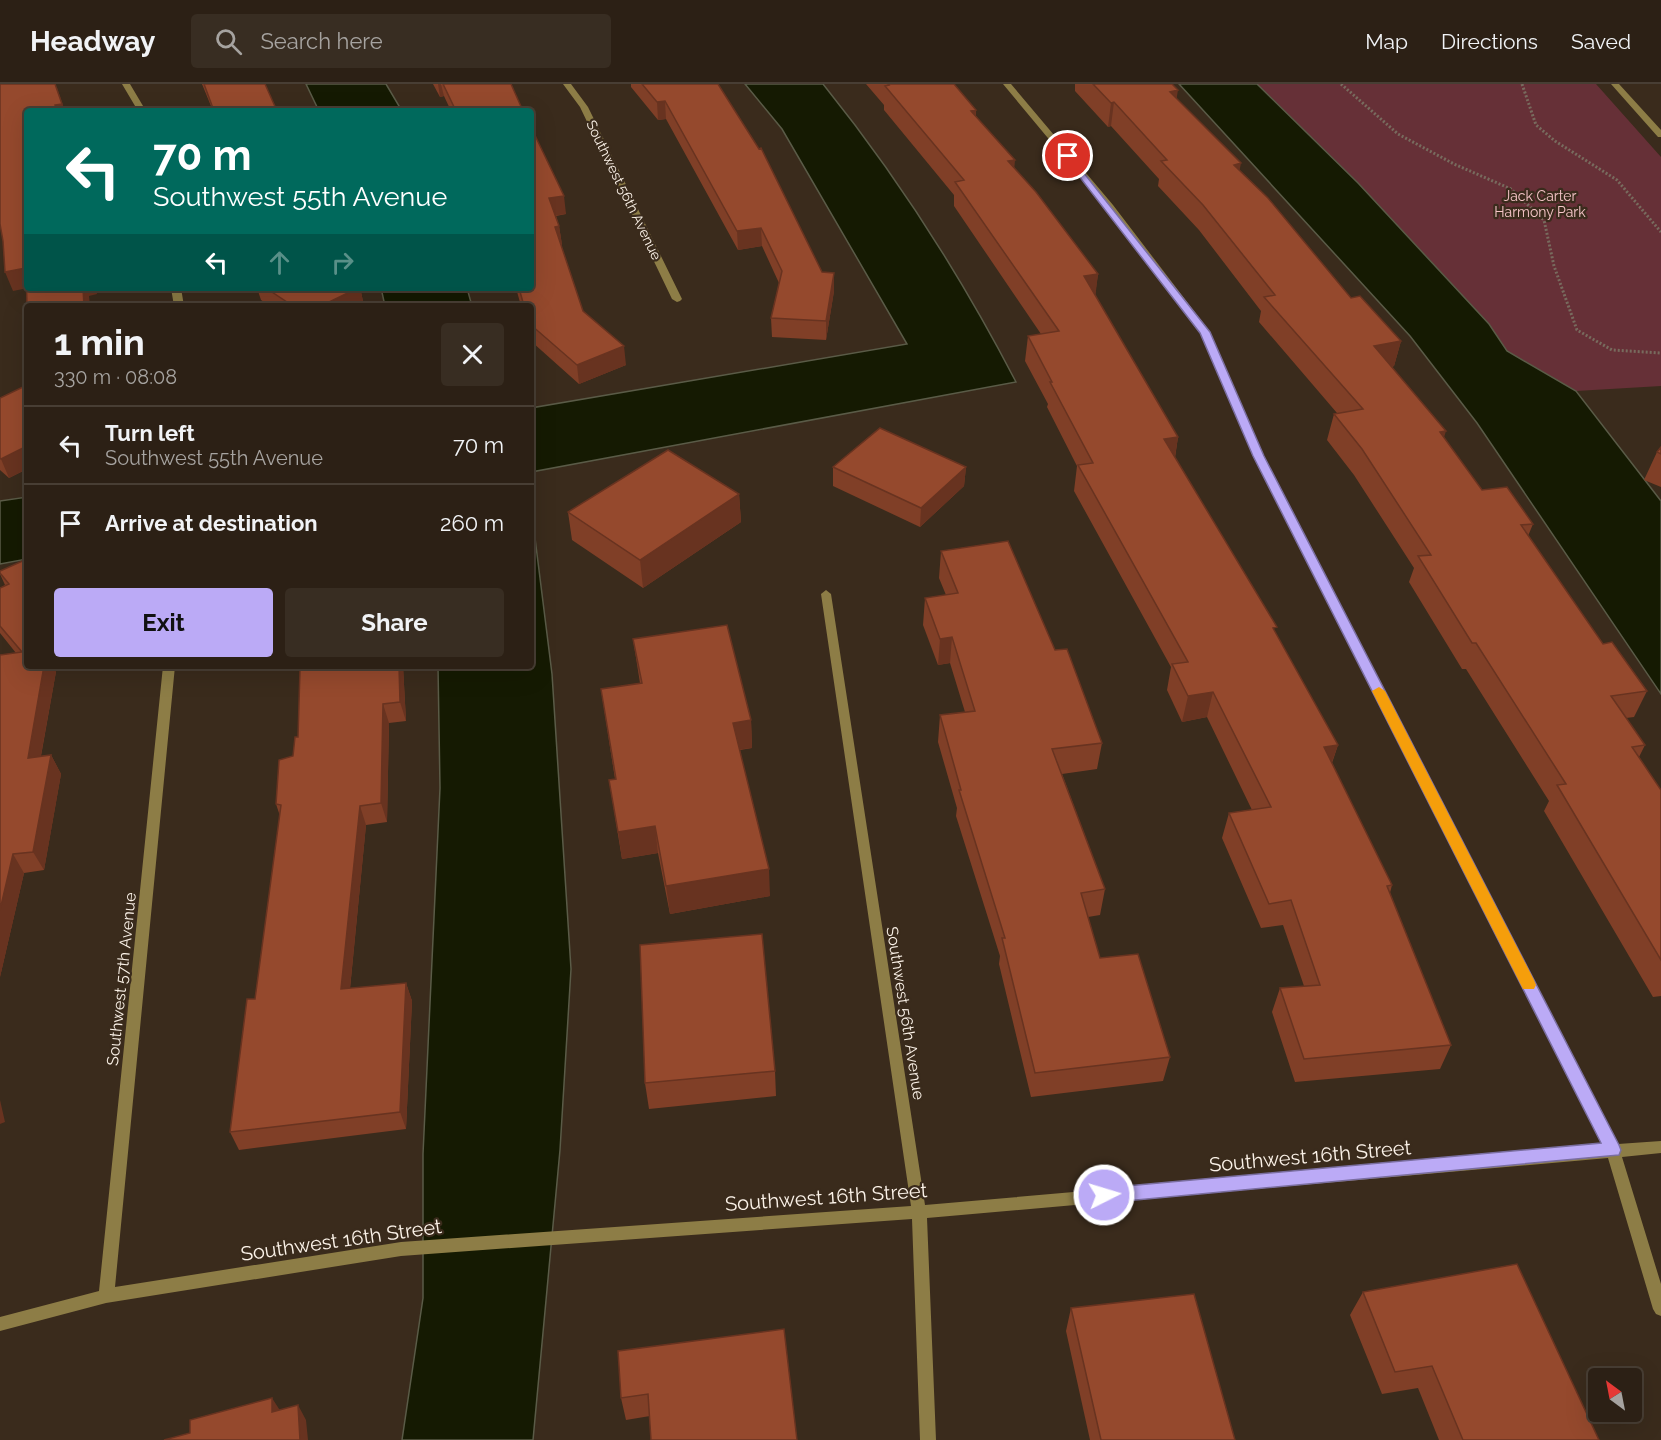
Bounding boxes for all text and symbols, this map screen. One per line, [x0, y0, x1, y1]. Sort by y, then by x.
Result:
search box [191, 14, 611, 68]
text: Headway [30, 25, 155, 58]
icon: search [212, 25, 245, 58]
text: Search here [260, 28, 383, 54]
text: Map [1365, 29, 1408, 54]
text: Directions [1441, 29, 1538, 54]
text: Saved [1571, 29, 1631, 54]
street label: Southwest 56th Avenue [583, 118, 665, 262]
pin [1042, 130, 1093, 181]
text: 70 m [153, 131, 252, 180]
icon: left [54, 132, 132, 210]
icon: arrive [1051, 139, 1084, 172]
text: Southwest 55th Avenue [153, 181, 447, 212]
park label: Jack Carter Harmony Park [1494, 188, 1586, 220]
icon: left [200, 246, 233, 279]
icon: ahead [263, 246, 296, 279]
icon: right [326, 246, 359, 279]
text: 1 min [54, 321, 145, 363]
button: close [441, 323, 504, 386]
text: 330 m · 08:08 [54, 365, 177, 389]
text: Turn left [105, 420, 195, 446]
icon: left [54, 429, 87, 462]
text: 70 m [453, 432, 504, 458]
text: Southwest 55th Avenue [105, 446, 323, 470]
icon: arrive [54, 507, 87, 540]
text: Arrive at destination [105, 510, 318, 536]
text: 260 m [440, 510, 504, 536]
button: Exit [54, 588, 273, 657]
button: Share [285, 588, 504, 657]
street label: Southwest 57th Avenue [103, 891, 140, 1067]
street label: Southwest 56th Avenue [882, 925, 929, 1101]
street label: Southwest 16th Street [1208, 1135, 1412, 1177]
position arrow [1072, 1163, 1136, 1227]
street label: Southwest 16th Street [724, 1178, 928, 1216]
street label: Southwest 16th Street [239, 1214, 443, 1266]
north arrow [1588, 1368, 1642, 1422]
map controls [1588, 1368, 1642, 1422]

